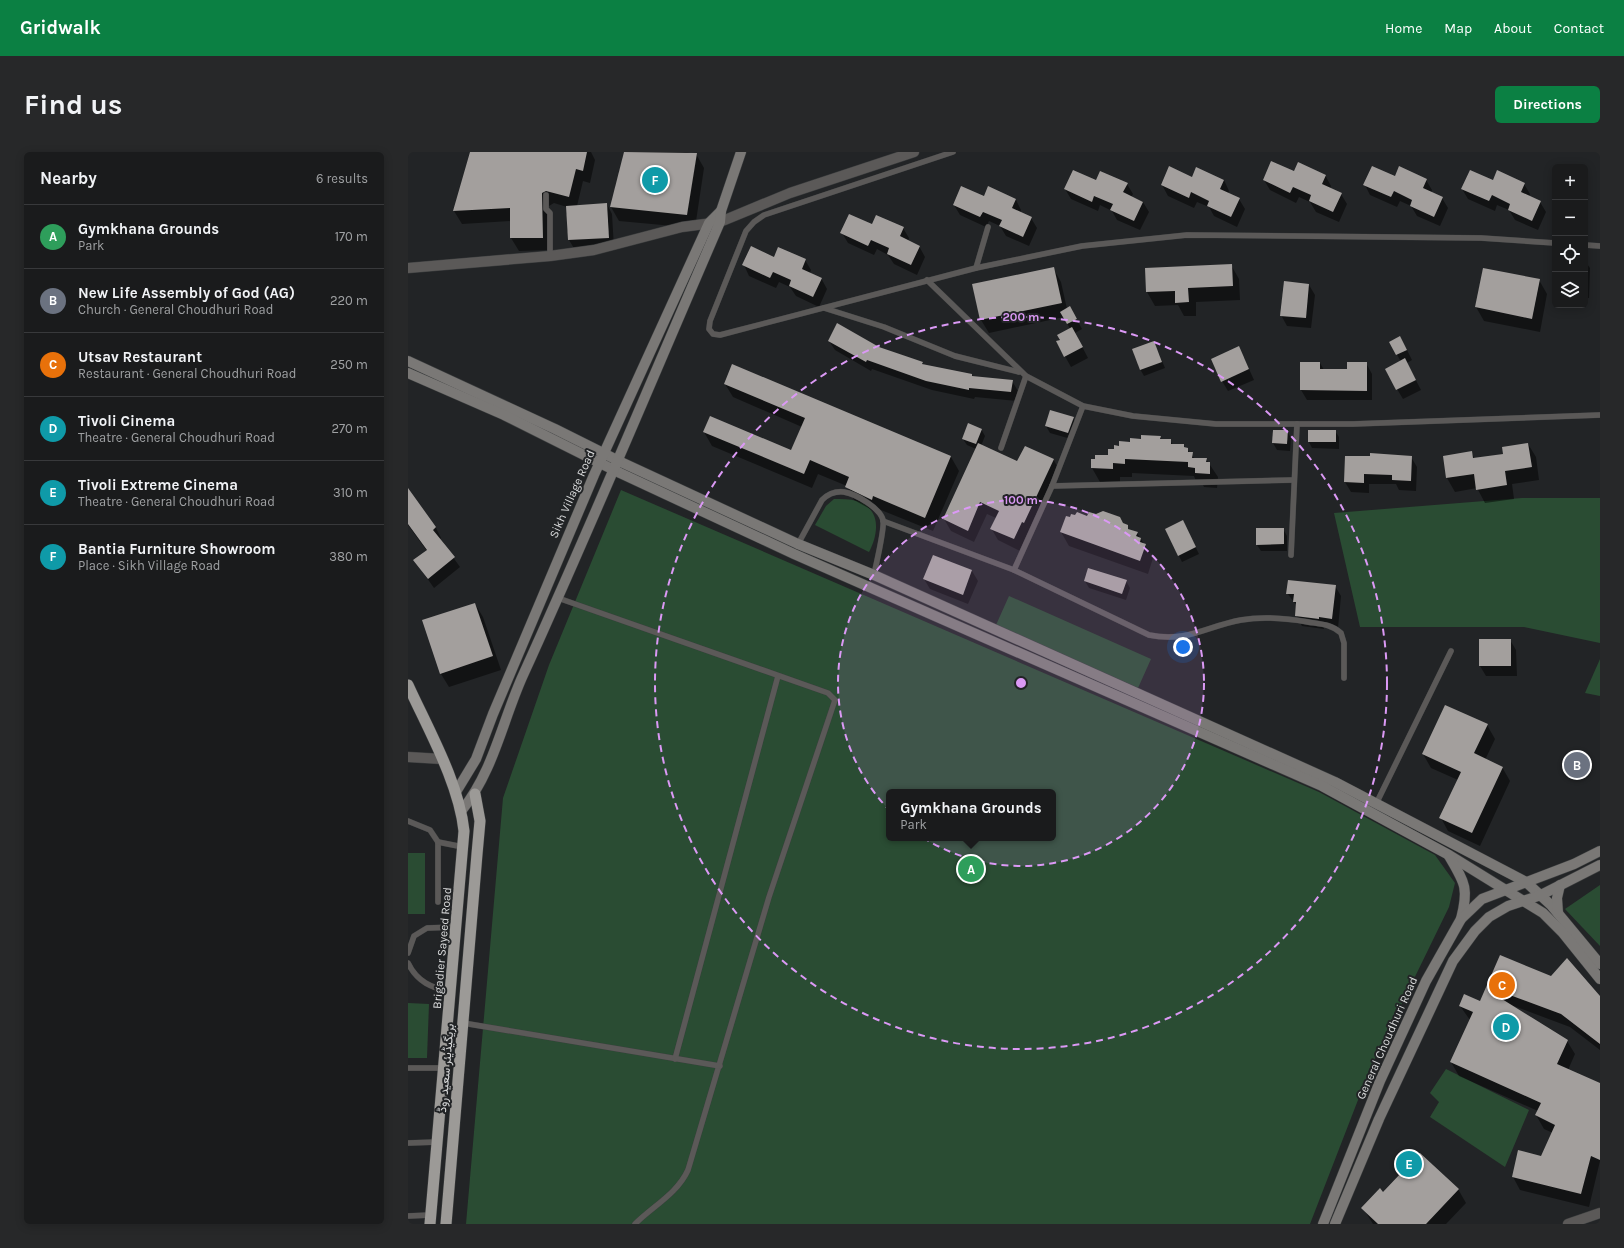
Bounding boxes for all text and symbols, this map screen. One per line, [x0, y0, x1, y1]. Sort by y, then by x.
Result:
text: Gridwalk [20, 17, 101, 39]
text: Home [1385, 20, 1422, 37]
text: Map [1444, 20, 1472, 37]
text: About [1494, 20, 1532, 37]
text: Contact [1554, 20, 1604, 37]
button: Directions [1495, 86, 1600, 123]
text: Find us [24, 88, 123, 121]
map controls [1552, 164, 1588, 308]
button: + [1552, 164, 1588, 200]
pin: F [642, 165, 668, 195]
text: Nearby [40, 168, 97, 188]
text: 6 results [316, 171, 368, 186]
button: − [1552, 200, 1588, 236]
text: Gymkhana Grounds [78, 220, 219, 238]
text: A [49, 229, 57, 244]
text: 170 m [335, 229, 368, 244]
button: locate [1552, 236, 1588, 272]
text: Park [78, 238, 104, 253]
button: layers [1552, 272, 1588, 308]
text: New Life Assembly of God (AG) [78, 284, 295, 302]
text: B [49, 293, 57, 308]
text: 220 m [330, 293, 368, 308]
text: Church · General Choudhuri Road [78, 302, 273, 317]
text: 200 m [1003, 310, 1039, 324]
text: Utsav Restaurant [78, 348, 202, 366]
text: C [49, 357, 57, 372]
text: 250 m [330, 357, 368, 372]
text: Restaurant · General Choudhuri Road [78, 366, 296, 381]
text: Tivoli Cinema [78, 412, 175, 430]
text: D [49, 421, 57, 436]
text: 270 m [331, 421, 368, 436]
text: Theatre · General Choudhuri Road [78, 430, 275, 445]
street label: Sikh Village Road [546, 448, 598, 540]
text: Tivoli Extreme Cinema [78, 476, 238, 494]
text: E [49, 485, 57, 500]
text: 310 m [333, 485, 368, 500]
text: 100 m [1004, 493, 1038, 507]
text: Theatre · General Choudhuri Road [78, 494, 275, 509]
text: Bantia Furniture Showroom [78, 540, 275, 558]
text: F [49, 549, 57, 564]
text: 380 m [329, 549, 368, 564]
text: Place · Sikh Village Road [78, 558, 221, 573]
your location [1173, 637, 1193, 657]
centre of rings [1014, 676, 1028, 690]
pin: B [1564, 750, 1590, 780]
popup [886, 789, 1056, 841]
text: Gymkhana Grounds [900, 799, 1042, 817]
text: Park [900, 817, 927, 832]
pin: A [958, 854, 984, 884]
street label: Brigadier Sayeed Road [430, 887, 454, 1009]
pin: C [1489, 970, 1515, 1000]
street label: General Choudhuri Road [1354, 974, 1420, 1102]
pin: D [1493, 1012, 1519, 1042]
street label: بریگیڈیئر سعید روڈ [435, 1023, 458, 1113]
pin: E [1396, 1149, 1422, 1179]

